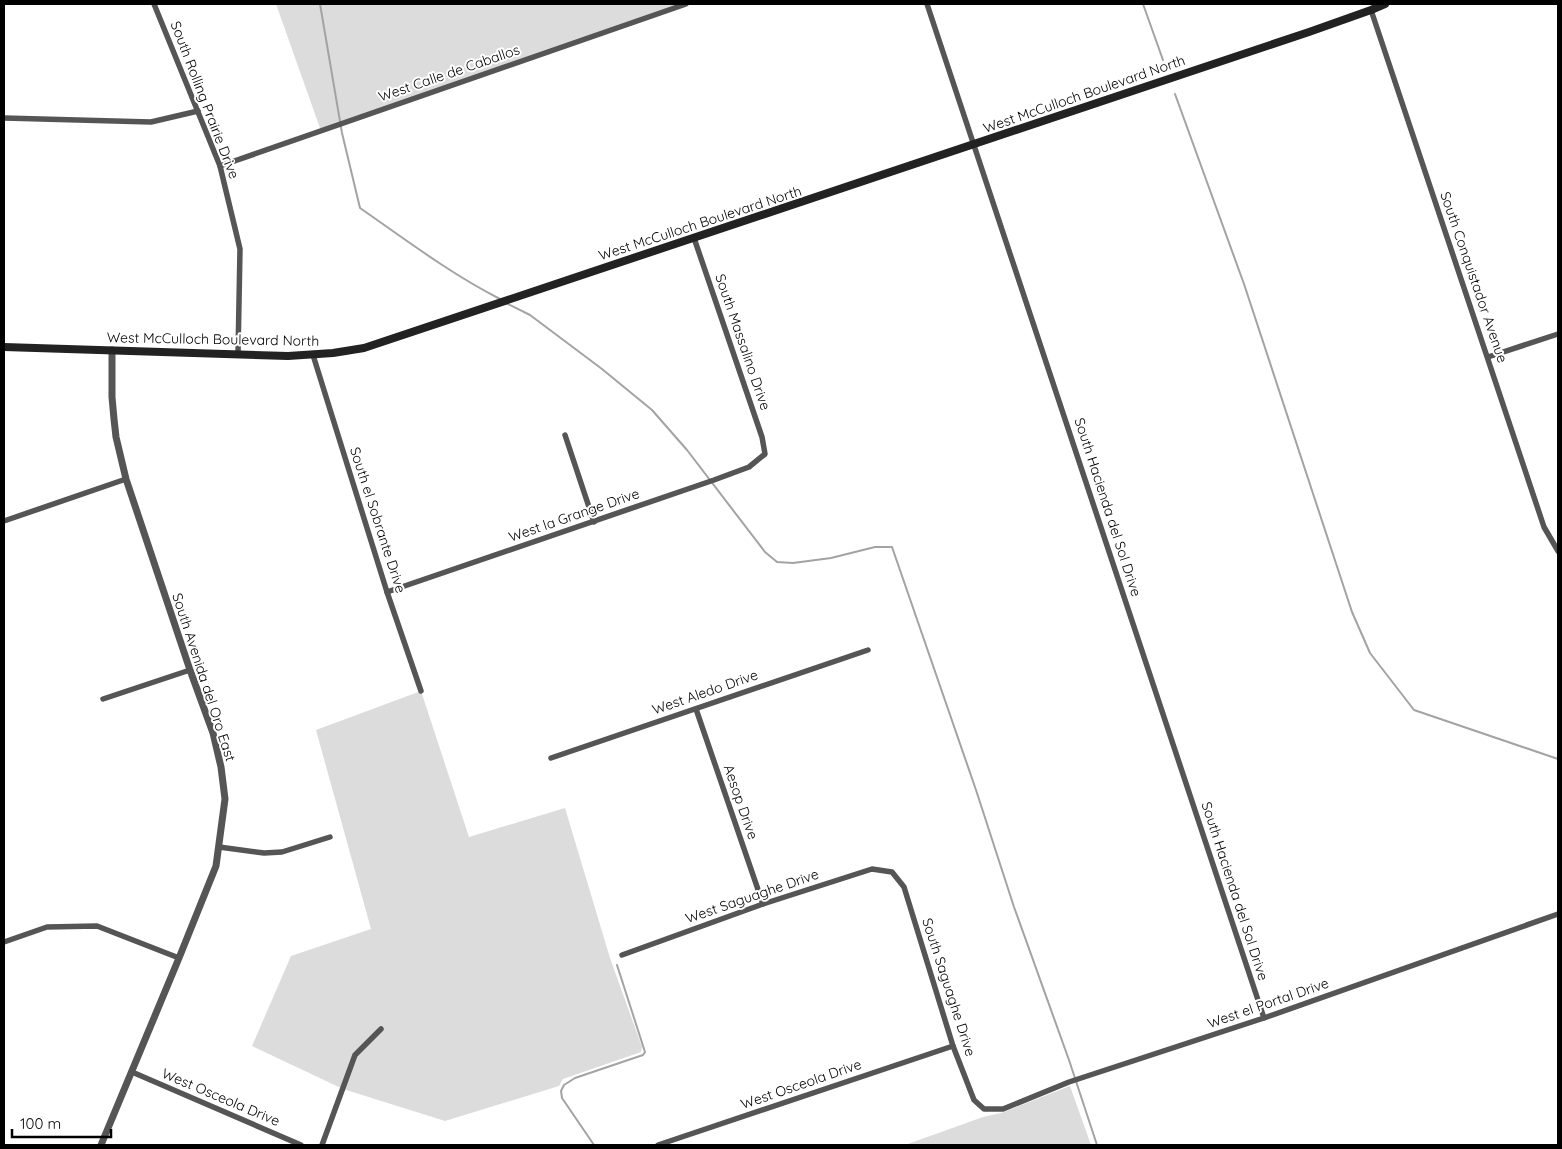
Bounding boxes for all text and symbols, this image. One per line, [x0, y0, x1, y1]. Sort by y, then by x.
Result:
street label: South Rolling Prairie Drive [167, 19, 243, 182]
street label: West Calle de Caballos [376, 40, 522, 106]
street label: West McCulloch Boulevard North [981, 51, 1187, 137]
street label: West McCulloch Boulevard North [596, 182, 804, 264]
street label: South Conquistador Avenue [1436, 189, 1512, 365]
street label: South Massalino Drive [711, 272, 775, 413]
street label: West McCulloch Boulevard North [107, 328, 319, 350]
street label: South Hacienda del Sol Drive [1071, 415, 1145, 599]
street label: South el Sobrante Drive [346, 445, 410, 595]
street label: West la Grange Drive [506, 484, 642, 546]
street label: South Avenida del Oro East [168, 591, 240, 764]
street label: West Aledo Drive [650, 665, 760, 719]
street label: Aesop Drive [720, 762, 762, 842]
street label: South Hacienda del Sol Drive [1198, 799, 1272, 983]
street label: West Saguaghe Drive [683, 865, 821, 927]
street label: South Saguaghe Drive [918, 916, 980, 1059]
street label: West el Portal Drive [1205, 974, 1331, 1032]
street label: West Osceola Drive [738, 1055, 864, 1113]
street label: West Osceola Drive [159, 1064, 283, 1130]
scale bar [12, 1106, 111, 1138]
text: 100 m [20, 1114, 61, 1133]

